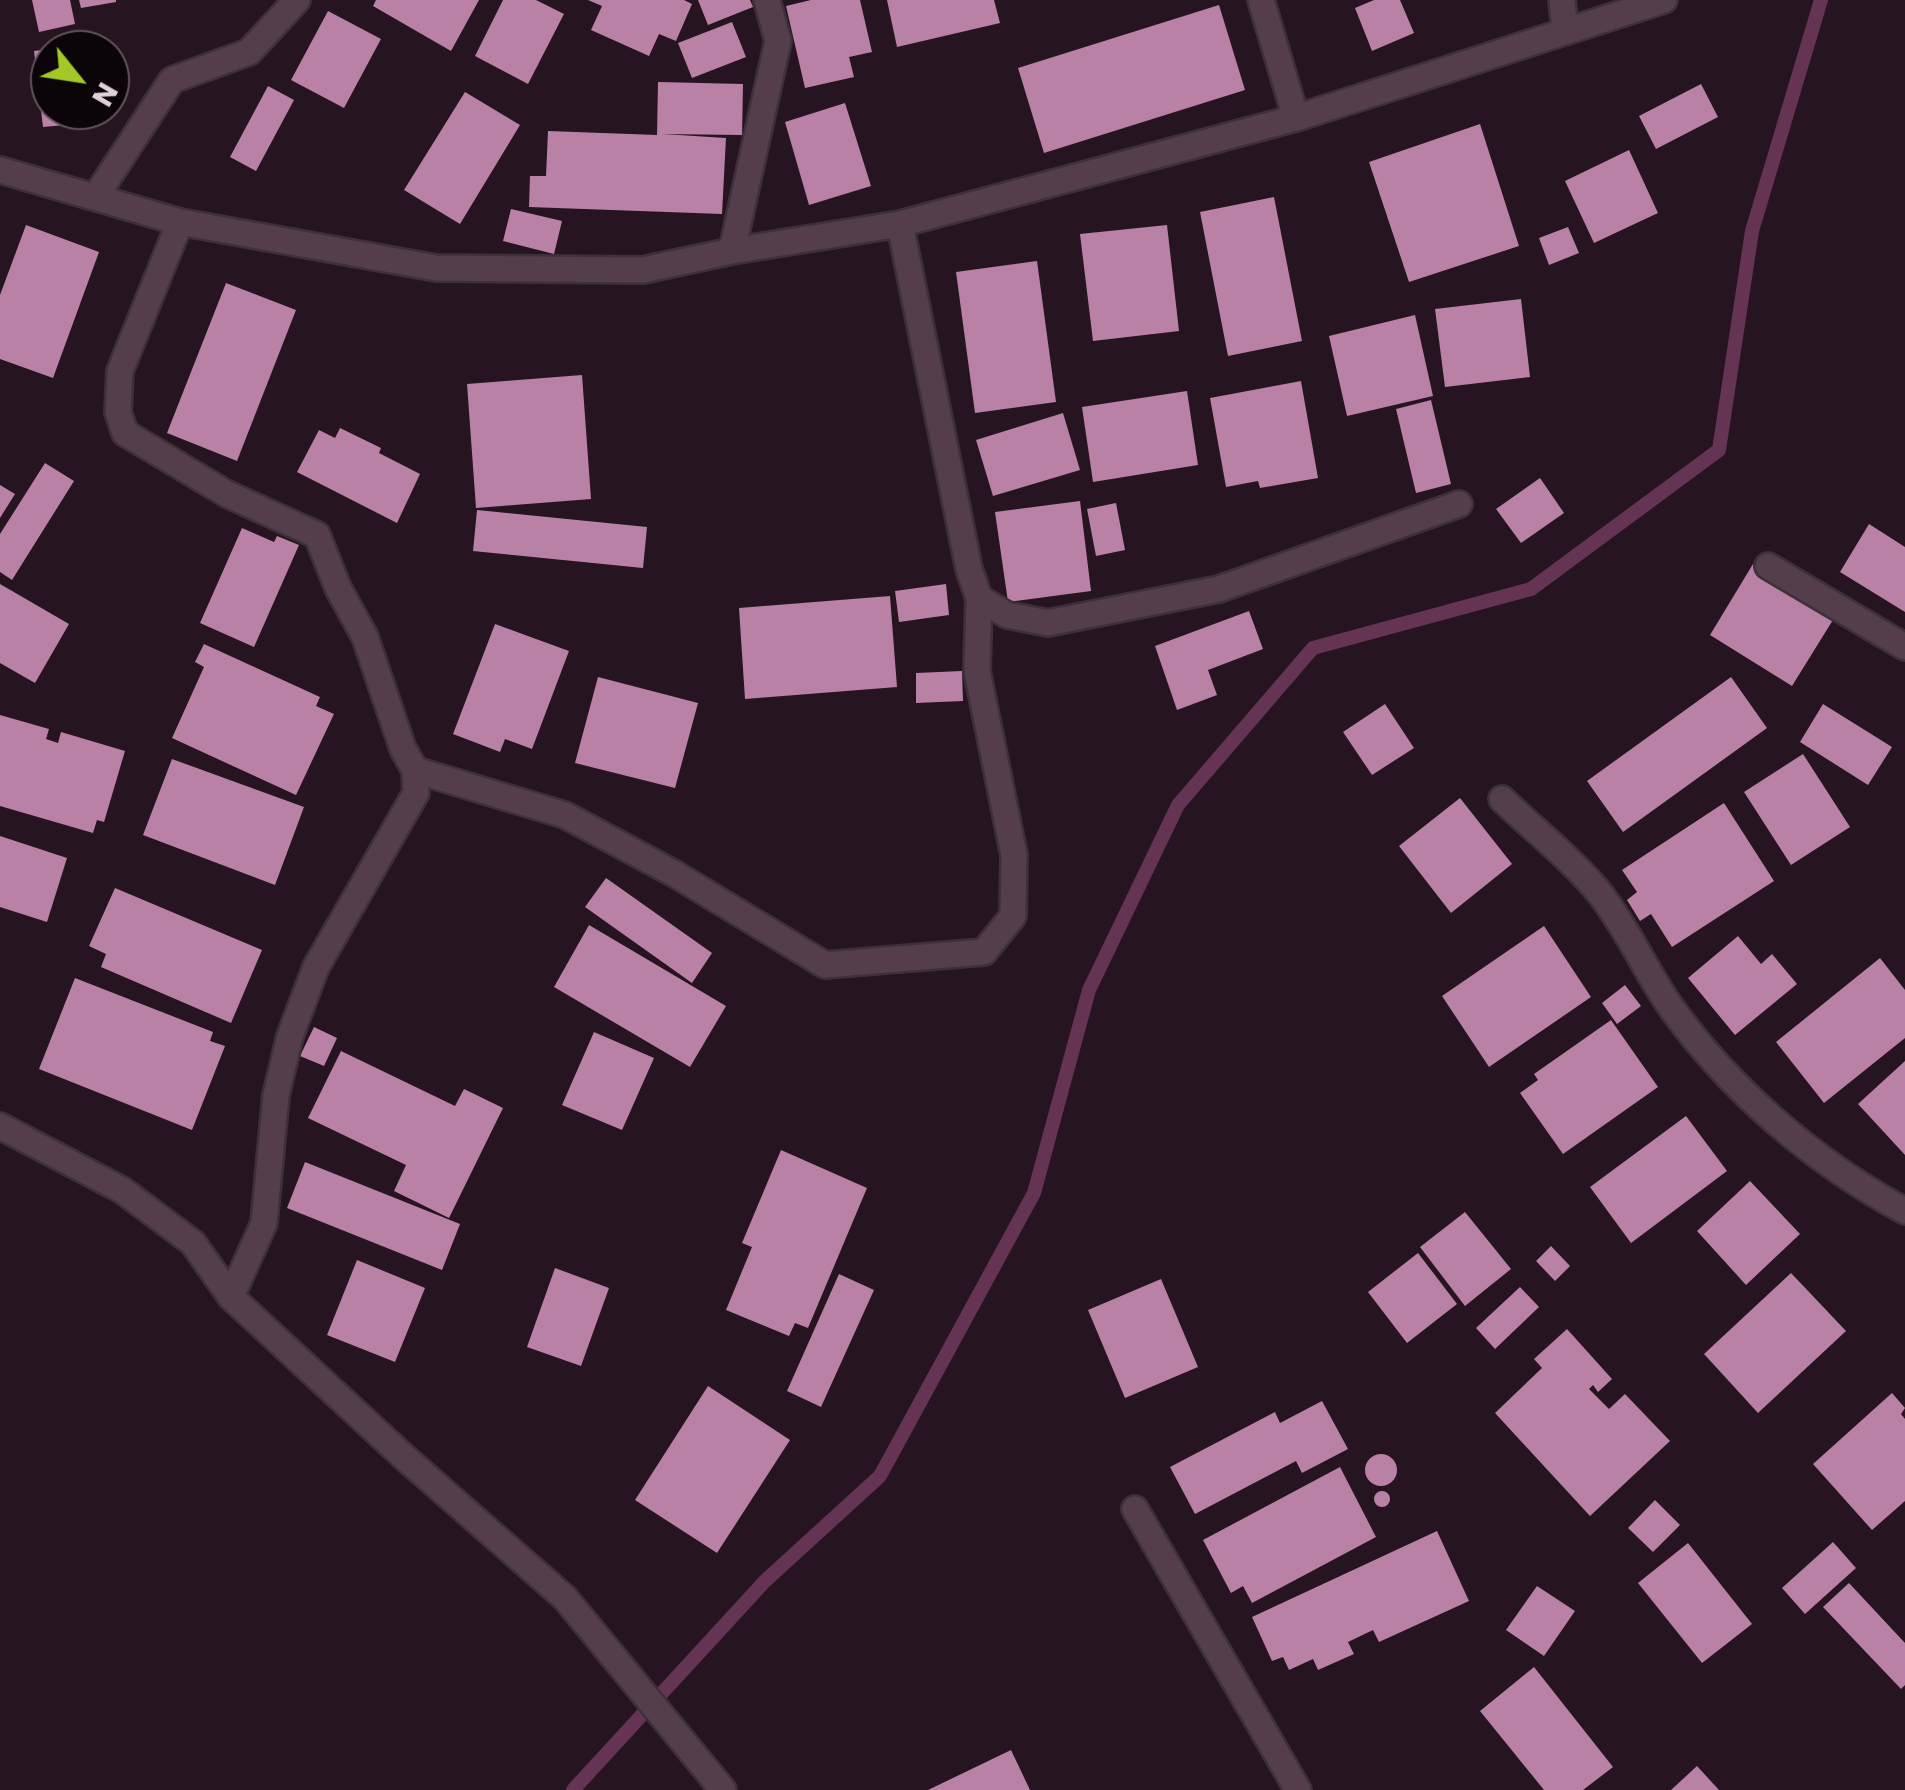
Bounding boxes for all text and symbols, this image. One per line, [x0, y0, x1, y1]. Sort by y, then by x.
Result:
north arrow [30, 30, 130, 130]
text: N [83, 75, 127, 113]

